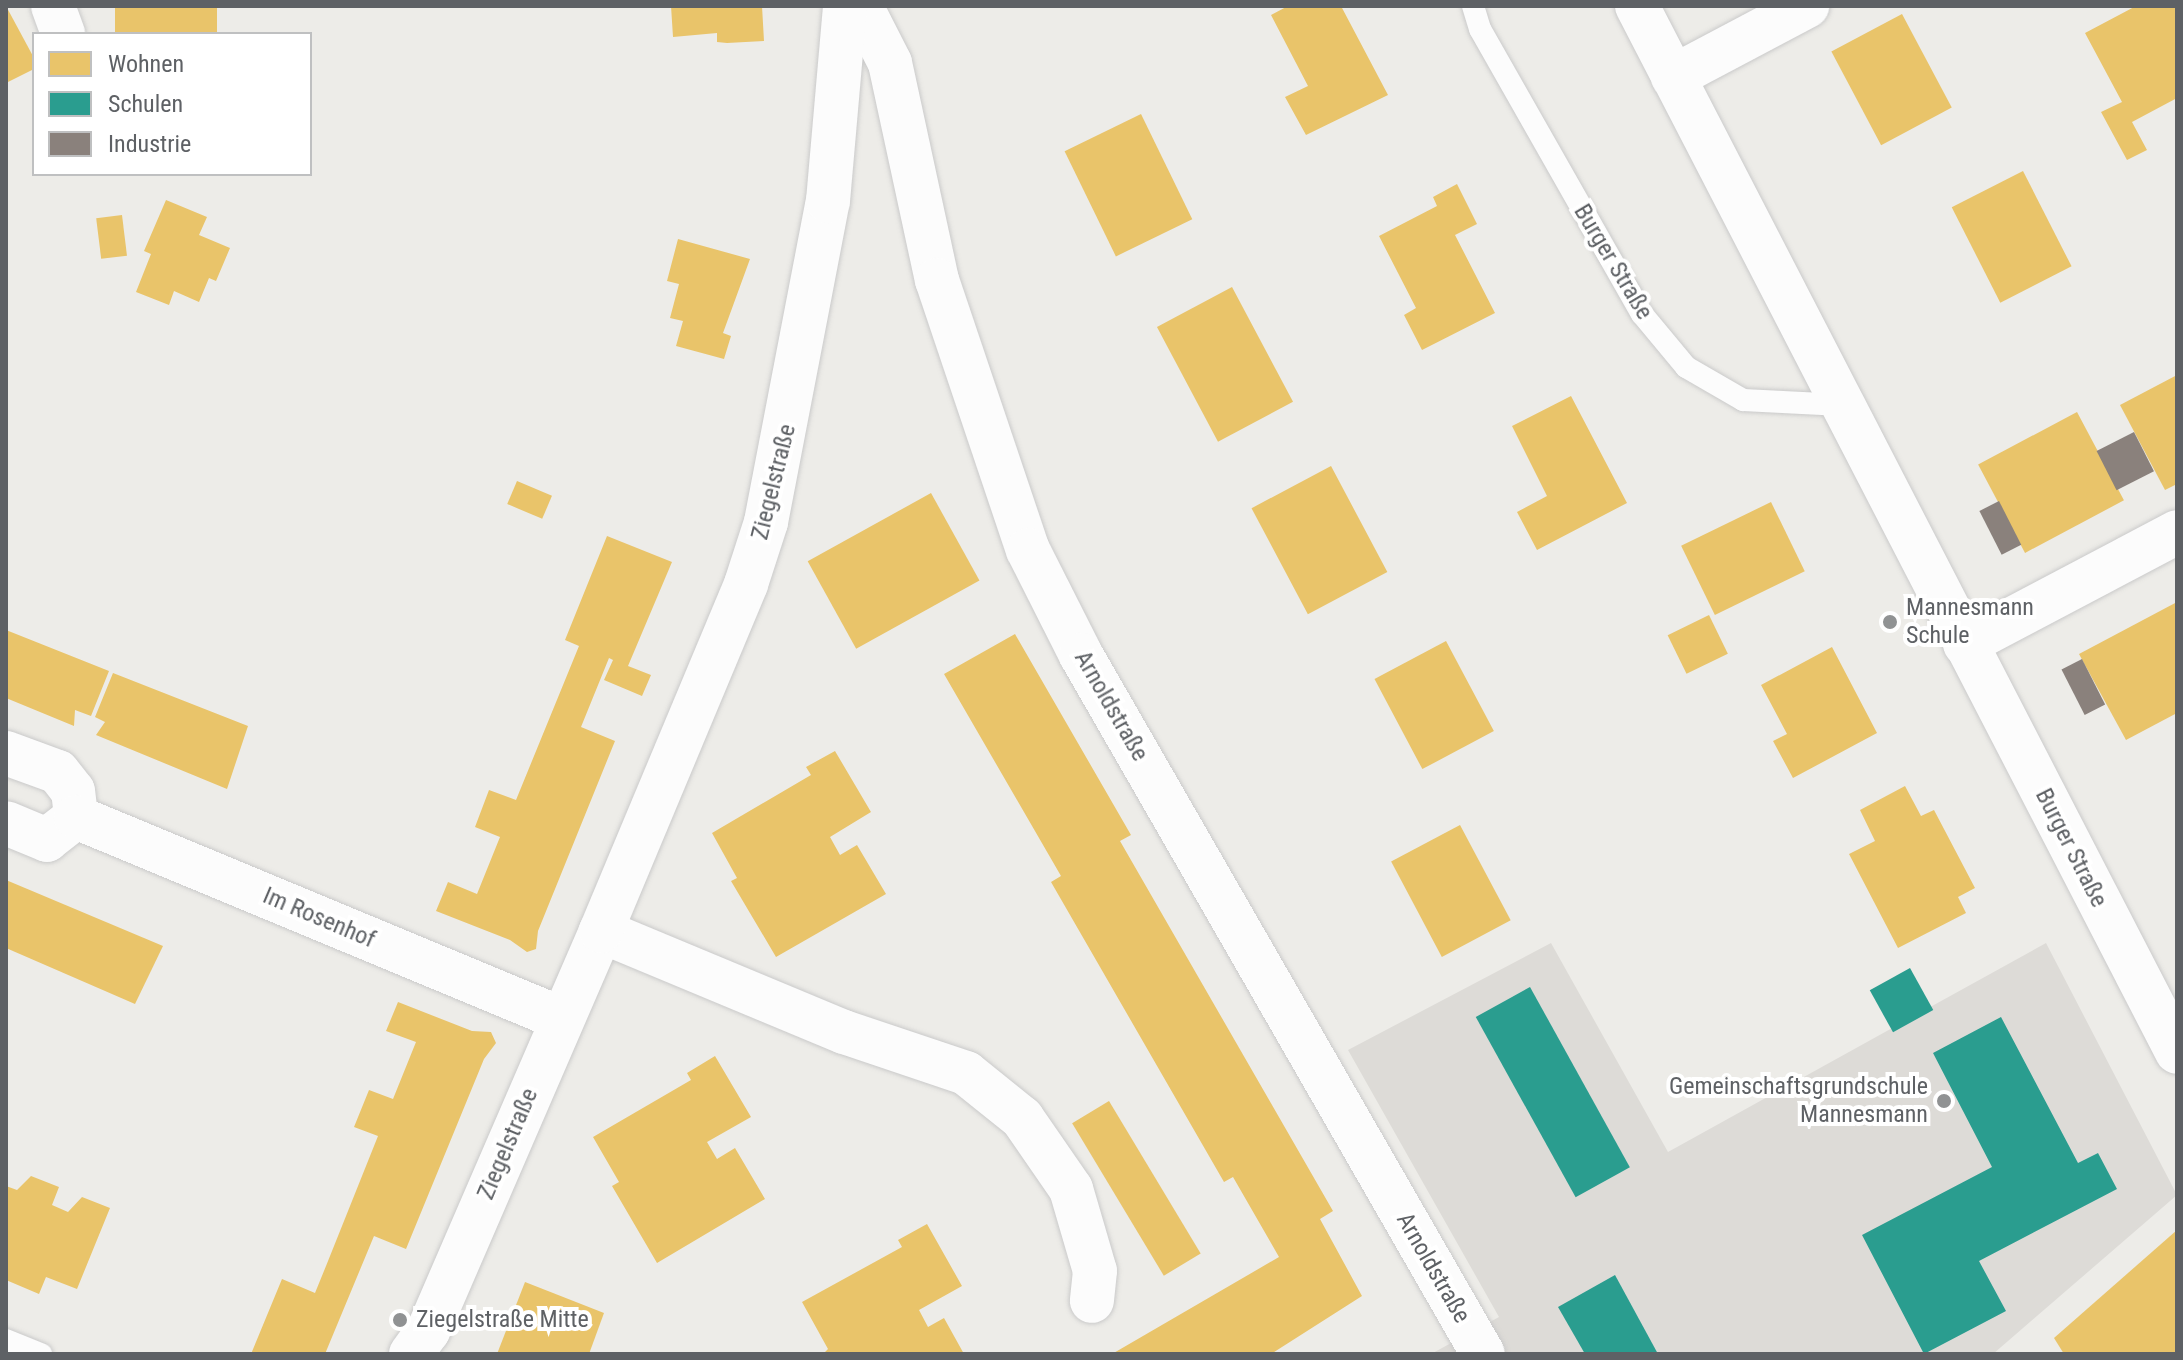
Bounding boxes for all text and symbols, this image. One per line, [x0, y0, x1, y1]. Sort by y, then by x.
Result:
legend [32, 32, 312, 176]
text: Wohnen [108, 50, 184, 78]
text: Schulen [108, 90, 183, 118]
text: Industrie [108, 130, 191, 158]
street label: Burger Straße [1567, 199, 1659, 325]
street label: Ziegelstraße [746, 421, 802, 543]
place label: Mannesmann Schule [1906, 594, 2034, 650]
marker: Mannesmann Schule [1881, 613, 1899, 631]
street label: Arnoldstraße [1068, 646, 1154, 766]
street label: Burger Straße [2029, 784, 2113, 912]
street label: Im Rosenhof [258, 881, 380, 955]
place label: Gemeinschaftsgrundschule Mannesmann [1669, 1073, 1928, 1129]
street label: Ziegelstraße [472, 1084, 544, 1204]
marker: Gemeinschaftsgrundschule Mannesmann [1935, 1092, 1953, 1110]
street label: Arnoldstraße [1390, 1208, 1476, 1328]
place label: Ziegelstraße Mitte [416, 1306, 589, 1334]
marker: Ziegelstraße Mitte [391, 1311, 409, 1329]

